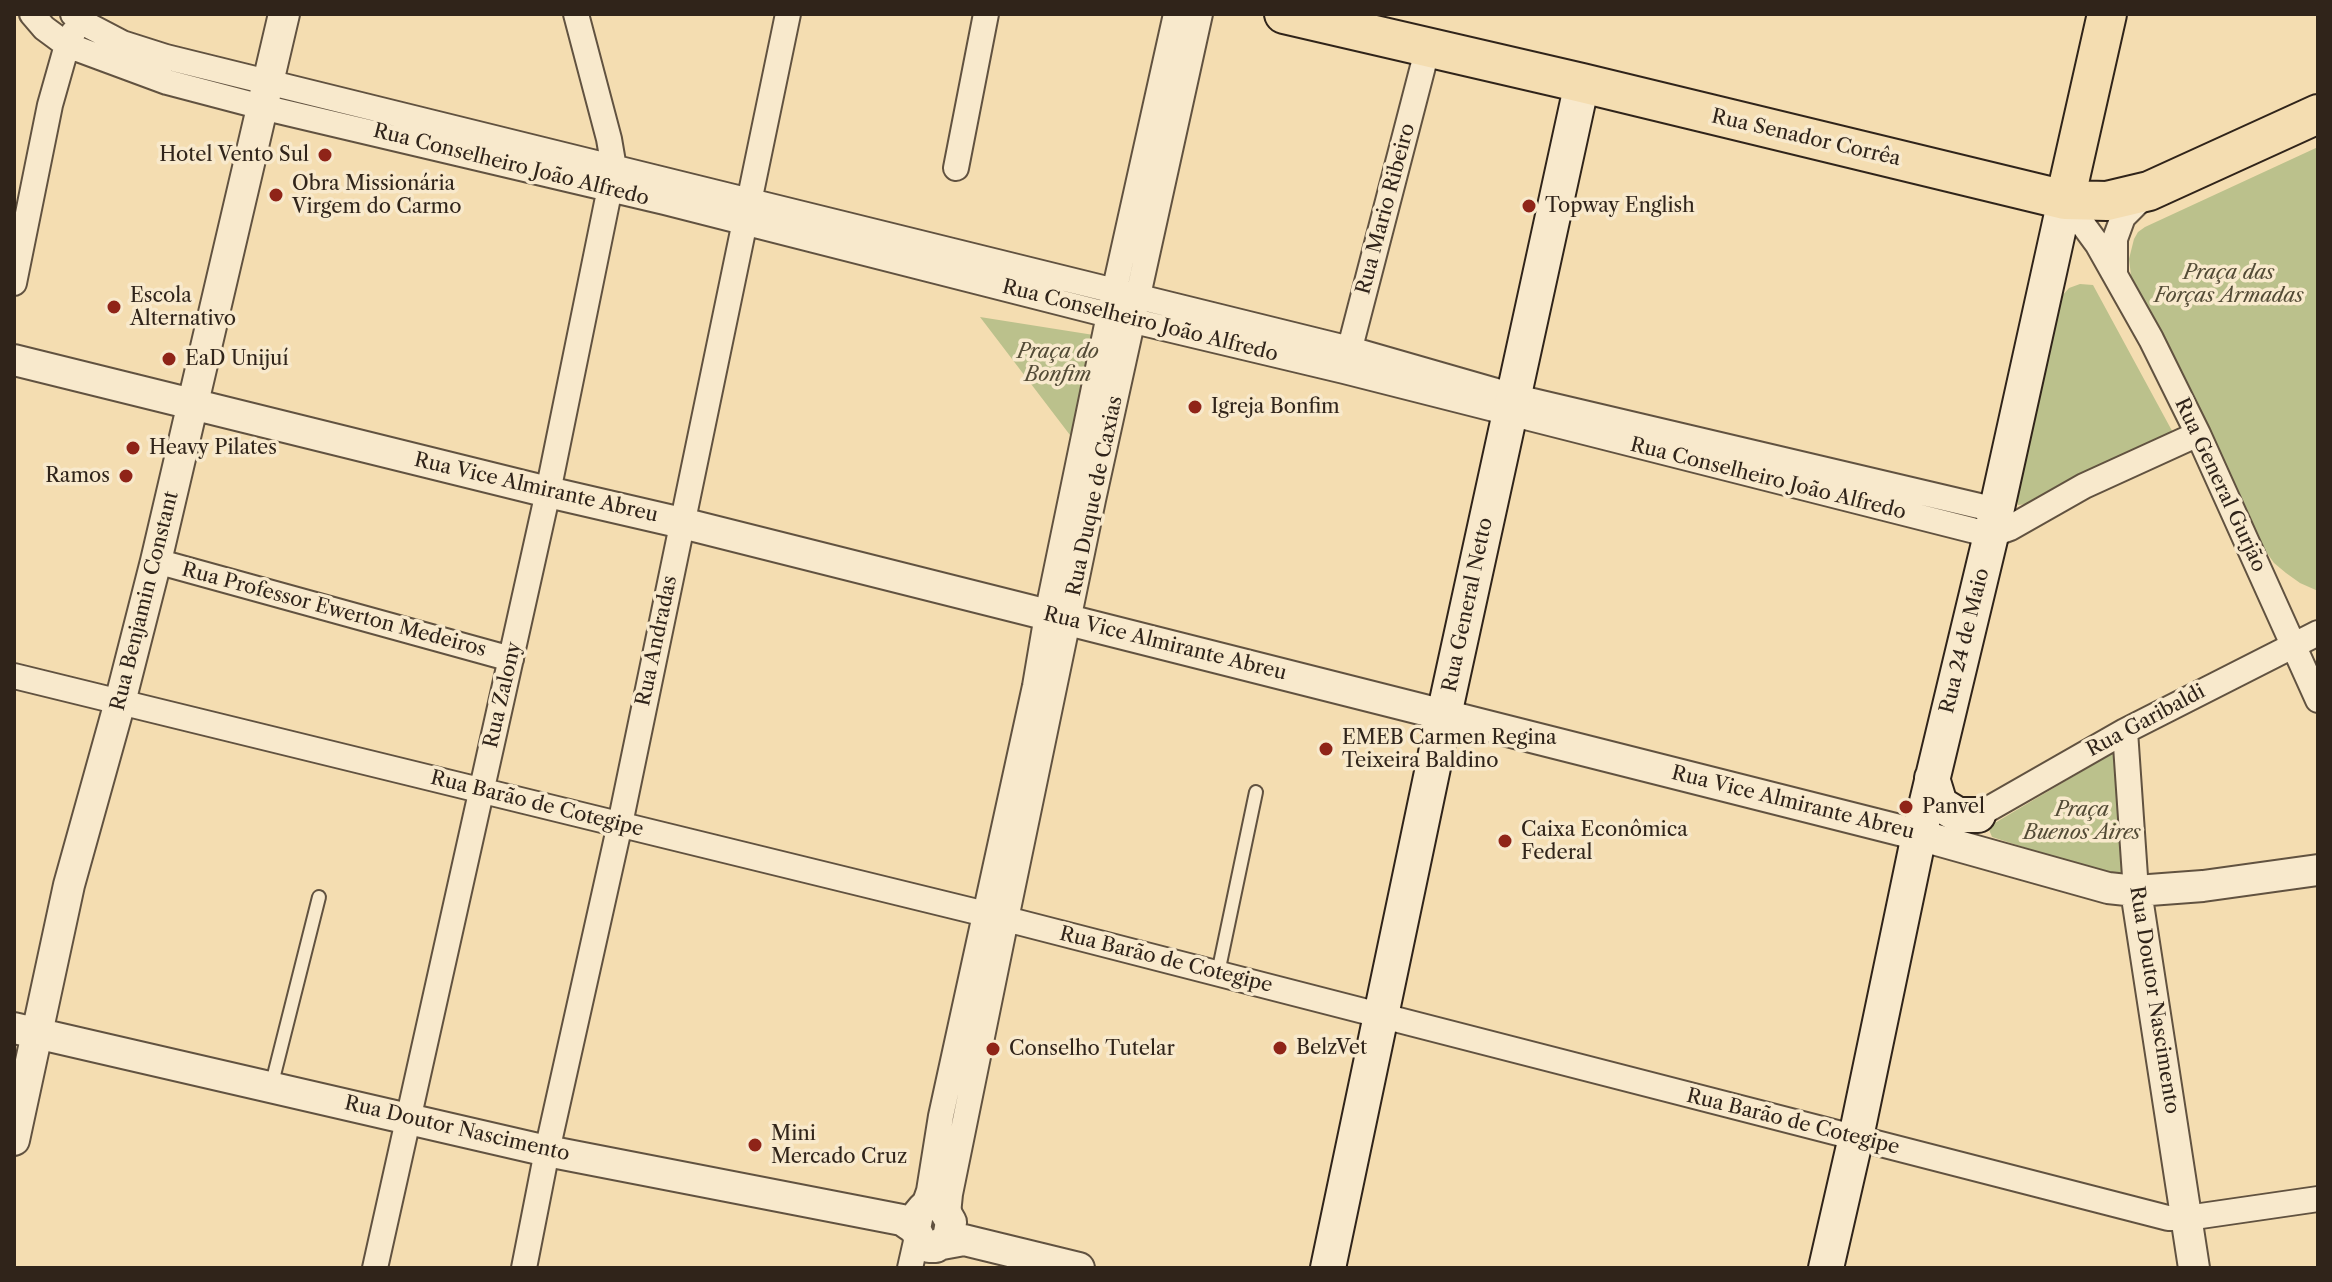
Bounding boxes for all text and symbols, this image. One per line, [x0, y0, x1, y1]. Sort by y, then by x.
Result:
street label: Rua Senador Corrêa [1709, 105, 1903, 171]
street label: Rua Conselheiro João Alfredo [371, 119, 651, 211]
street label: Rua Mario Ribeiro [1352, 121, 1420, 297]
place label: Hotel Vento Sul [159, 143, 309, 167]
marker: Hotel Vento Sul [316, 146, 334, 164]
place label: Obra Missionária Virgem do Carmo [292, 172, 461, 219]
marker: Obra Missionária Virgem do Carmo [267, 186, 285, 204]
place label: Topway English [1545, 194, 1695, 218]
marker: Topway English [1520, 197, 1538, 215]
park label: Praça das Forças Armadas [2154, 261, 2304, 308]
street label: Rua Conselheiro João Alfredo [1000, 275, 1280, 367]
place label: Escola Alternativo [130, 284, 236, 331]
marker: Escola Alternativo [105, 298, 123, 316]
park label: Praça do Bonfim [1017, 340, 1099, 387]
place label: EaD Unijuí [185, 347, 288, 371]
marker: EaD Unijuí [160, 350, 178, 368]
street label: Rua Duque de Caxias [1062, 394, 1128, 598]
street label: Rua General Gurjão [2169, 394, 2271, 576]
place label: Igreja Bonfim [1211, 395, 1340, 419]
marker: Igreja Bonfim [1186, 398, 1204, 416]
street label: Rua Conselheiro João Alfredo [1628, 433, 1908, 525]
place label: Heavy Pilates [149, 436, 277, 460]
marker: Heavy Pilates [124, 439, 142, 457]
street label: Rua Vice Almirante Abreu [412, 448, 660, 528]
place label: Ramos [45, 464, 110, 488]
marker: Ramos [117, 467, 135, 485]
street label: Rua Benjamin Constant [106, 489, 184, 713]
street label: Rua General Netto [1438, 516, 1498, 694]
street label: Rua Professor Ewerton Medeiros [179, 558, 489, 662]
street label: Rua 24 de Maio [1935, 566, 1995, 716]
street label: Rua Andradas [631, 574, 683, 708]
street label: Rua Vice Almirante Abreu [1041, 602, 1289, 686]
street label: Rua Zalony [479, 640, 527, 750]
street label: Rua Garibaldi [2083, 680, 2209, 762]
place label: EMEB Carmen Regina Teixeira Baldino [1342, 726, 1557, 773]
marker: EMEB Carmen Regina Teixeira Baldino [1317, 740, 1335, 758]
street label: Rua Vice Almirante Abreu [1669, 761, 1917, 845]
street label: Rua Barão de Cotegipe [428, 766, 646, 842]
place label: Panvel [1922, 795, 1985, 819]
marker: Panvel [1897, 798, 1915, 816]
park label: Praça Buenos Aires [2023, 798, 2141, 845]
place label: Caixa Econômica Federal [1521, 818, 1688, 865]
marker: Caixa Econômica Federal [1496, 832, 1514, 850]
street label: Rua Doutor Nascimento [2124, 884, 2184, 1116]
street label: Rua Barão de Cotegipe [1057, 922, 1275, 998]
place label: BelzVet [1296, 1036, 1367, 1060]
place label: Conselho Tutelar [1009, 1037, 1175, 1061]
marker: BelzVet [1271, 1039, 1289, 1057]
marker: Conselho Tutelar [984, 1040, 1002, 1058]
street label: Rua Barão de Cotegipe [1684, 1084, 1902, 1160]
street label: Rua Doutor Nascimento [342, 1091, 572, 1167]
place label: Mini Mercado Cruz [771, 1122, 907, 1169]
marker: Mini Mercado Cruz [746, 1136, 764, 1154]

